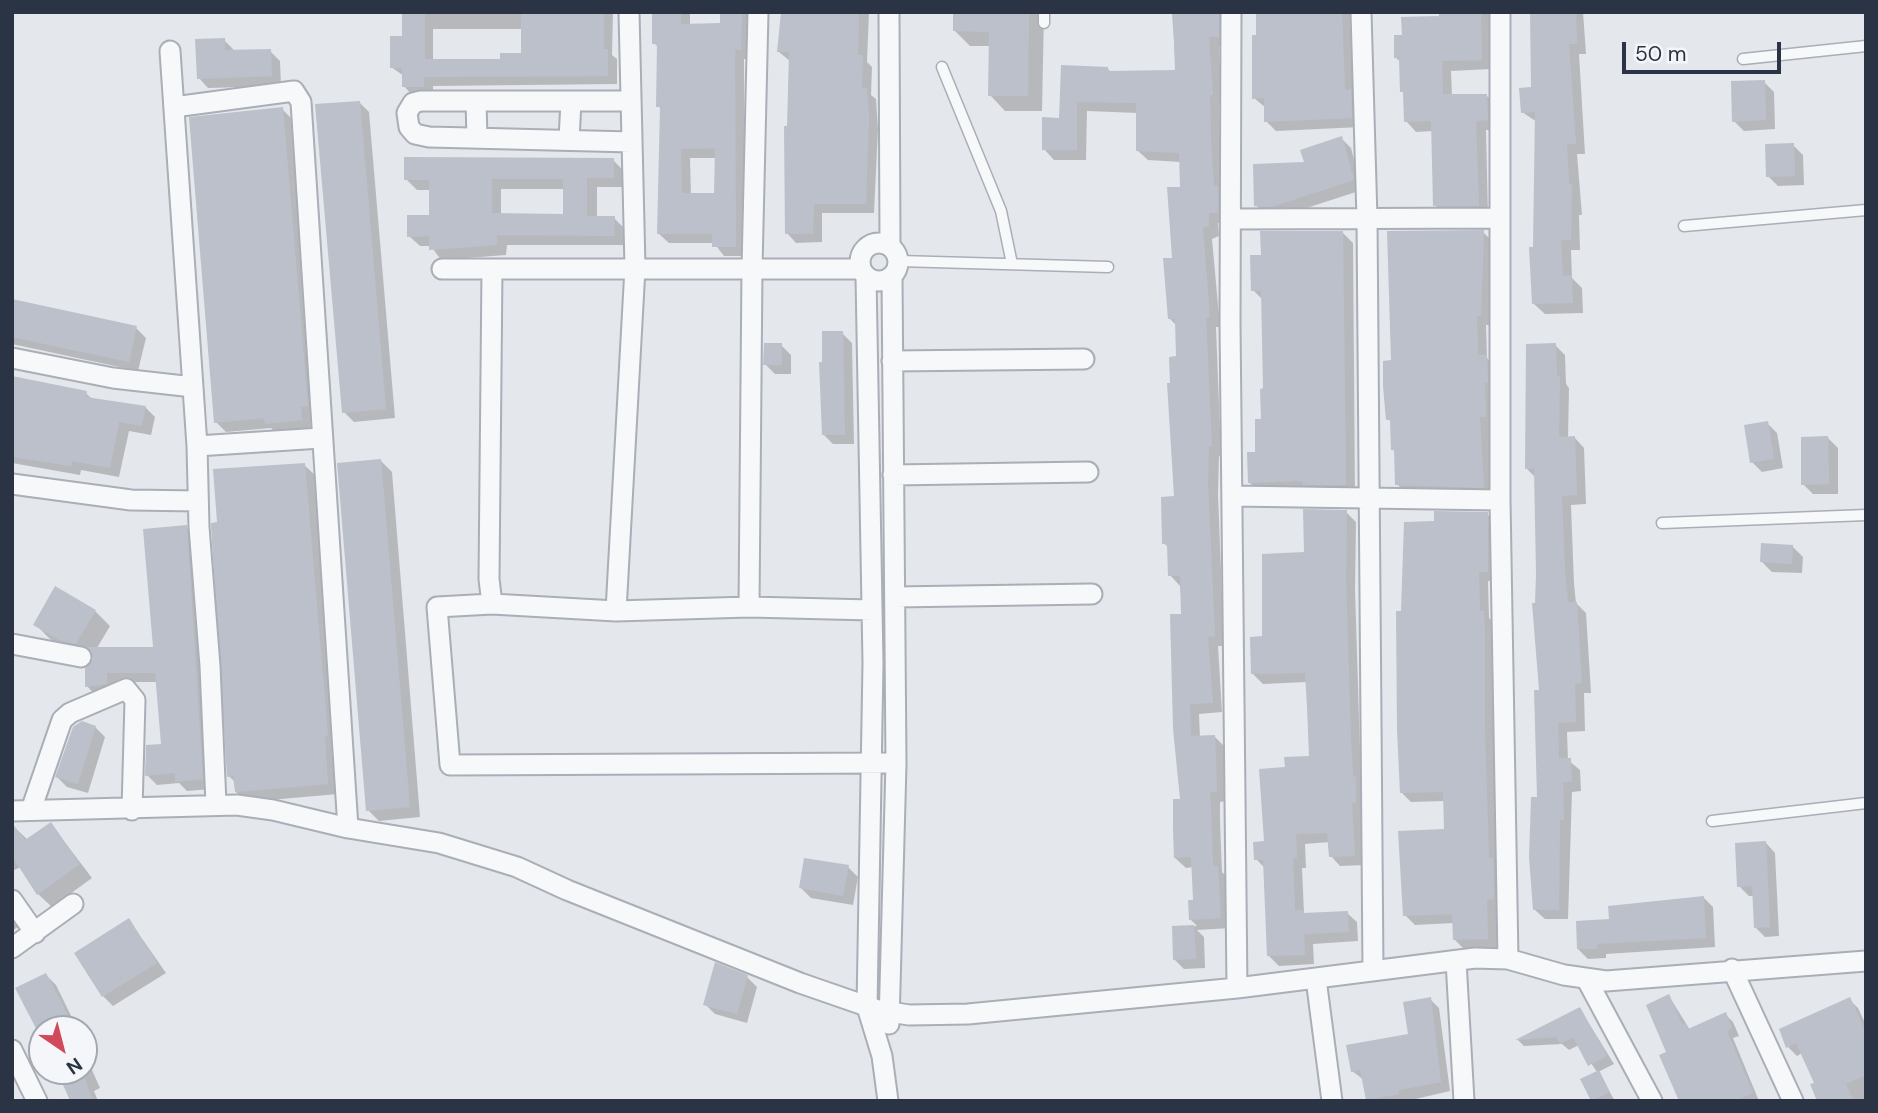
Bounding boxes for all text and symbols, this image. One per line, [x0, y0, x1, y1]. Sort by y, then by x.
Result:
scale bar [1626, 28, 1785, 72]
text: 50 m [1635, 40, 1686, 68]
north arrow [28, 1015, 98, 1085]
text: N [61, 1052, 87, 1080]

